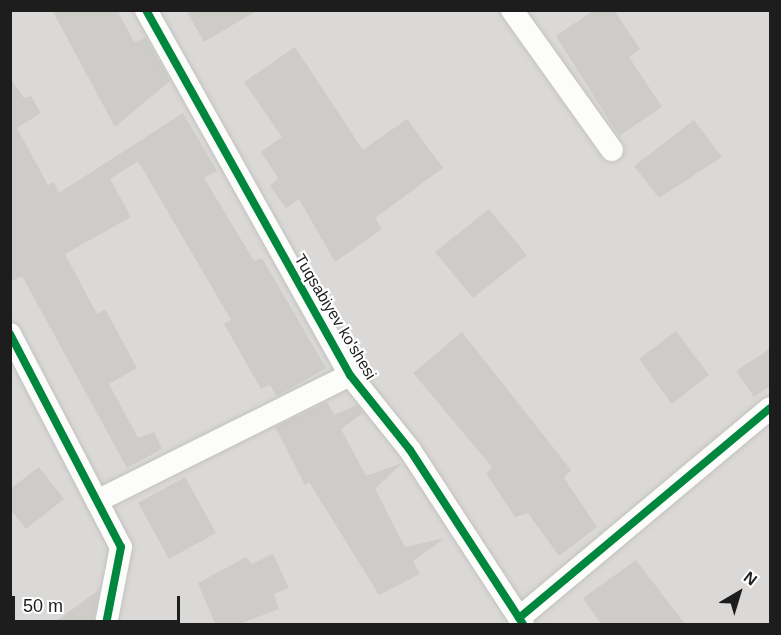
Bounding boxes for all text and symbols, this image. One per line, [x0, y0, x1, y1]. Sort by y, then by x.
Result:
street label: Tuqsabiyev ko'shesi [290, 251, 380, 383]
north arrow [709, 563, 769, 623]
text: N [741, 568, 760, 589]
scale bar [15, 584, 183, 622]
text: 50 m [23, 596, 63, 616]

